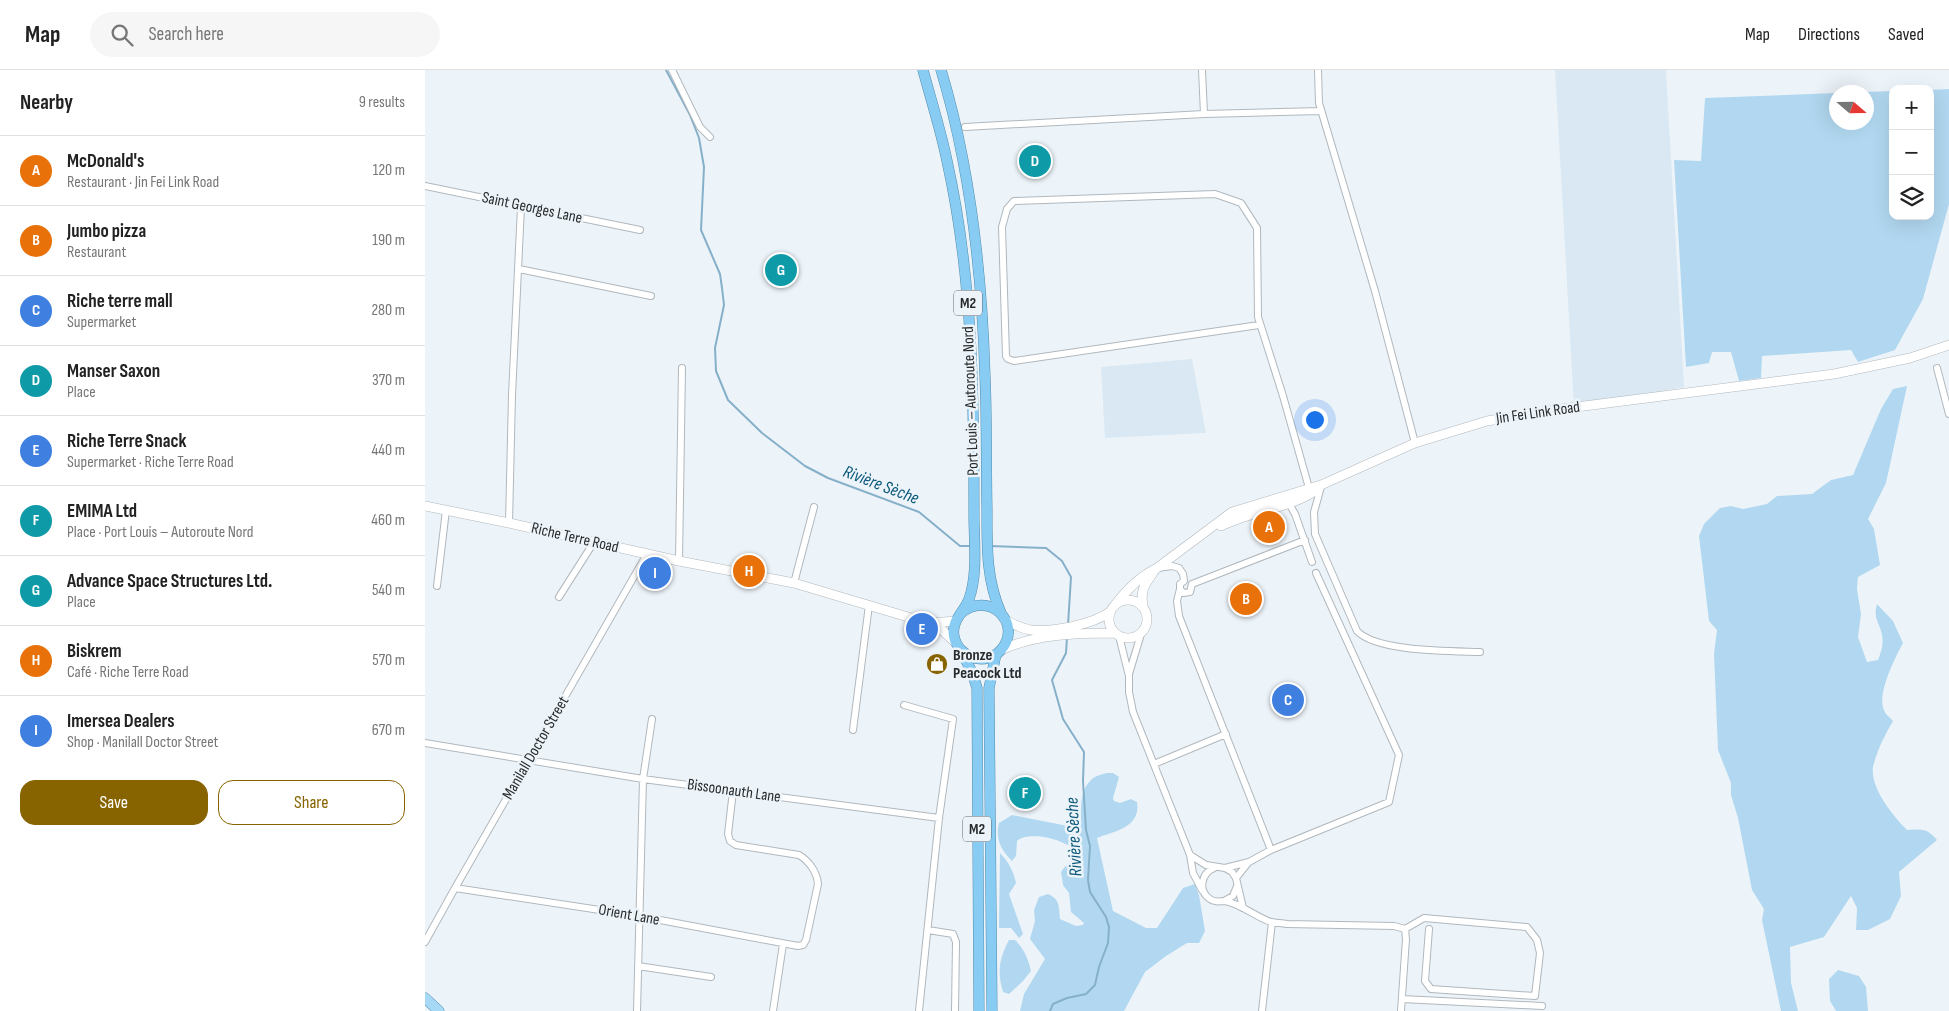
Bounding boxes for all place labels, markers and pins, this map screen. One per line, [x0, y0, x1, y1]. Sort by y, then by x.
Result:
pin: D [1019, 142, 1051, 180]
pin: G [765, 251, 797, 289]
pin: A [1253, 508, 1285, 546]
pin: H [733, 552, 765, 590]
pin: I [639, 554, 671, 592]
pin: B [1230, 580, 1262, 618]
pin: E [906, 610, 938, 648]
place label: Bronze Peacock Ltd [953, 646, 1022, 683]
shop icon: Bronze Peacock Ltd [925, 652, 949, 676]
pin: C [1272, 681, 1304, 719]
pin: F [1009, 774, 1041, 812]

